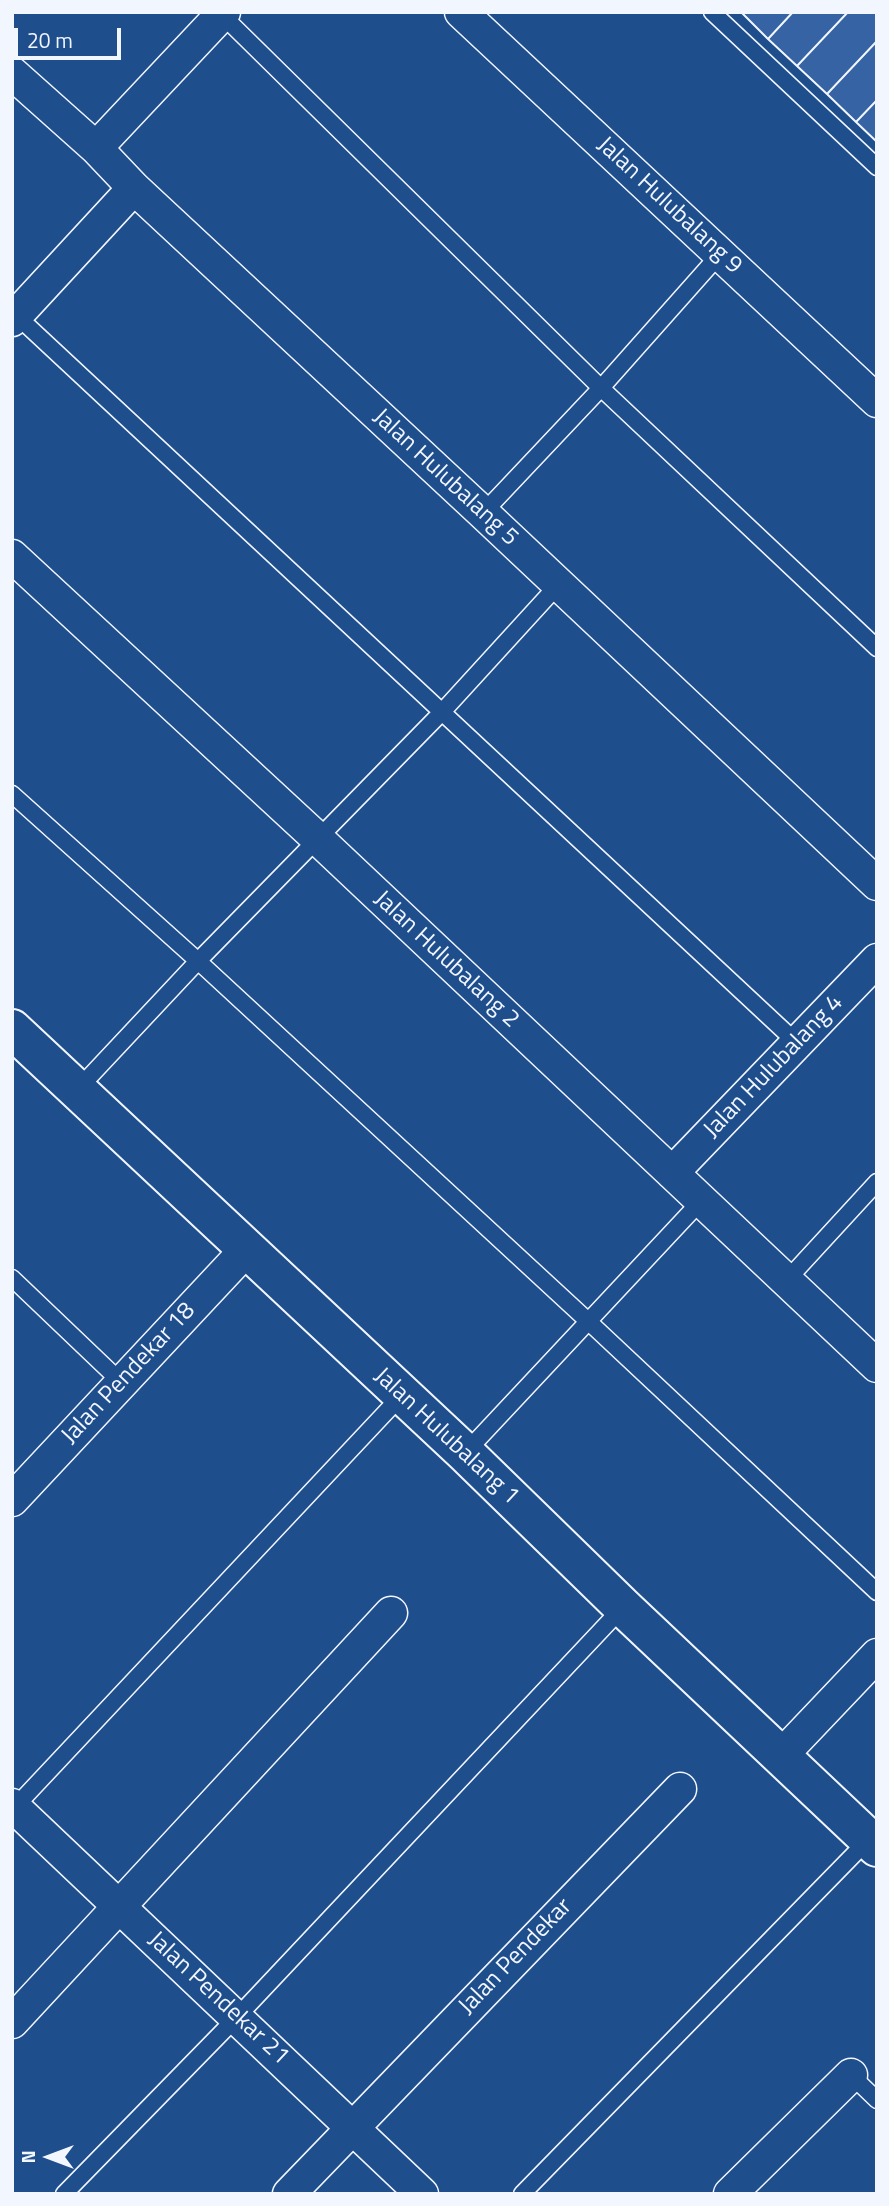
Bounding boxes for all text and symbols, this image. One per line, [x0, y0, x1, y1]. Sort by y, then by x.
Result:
scale bar [18, 14, 124, 58]
text: 20 m [27, 24, 73, 56]
street label: Jalan Hulubalang 9 [590, 131, 748, 281]
street label: Jalan Hulubalang 5 [366, 403, 524, 553]
street label: Jalan Hulubalang 2 [367, 885, 525, 1035]
street label: Jalan Hulubalang 4 [698, 989, 850, 1145]
street label: Jalan Pendekar 18 [56, 1297, 202, 1451]
street label: Jalan Hulubalang 1 [367, 1362, 525, 1512]
street label: Jalan Pendekar [453, 1893, 579, 2021]
street label: Jalan Pendekar 21 [141, 1926, 295, 2072]
north arrow [14, 2122, 84, 2192]
text: N [13, 2150, 42, 2164]

